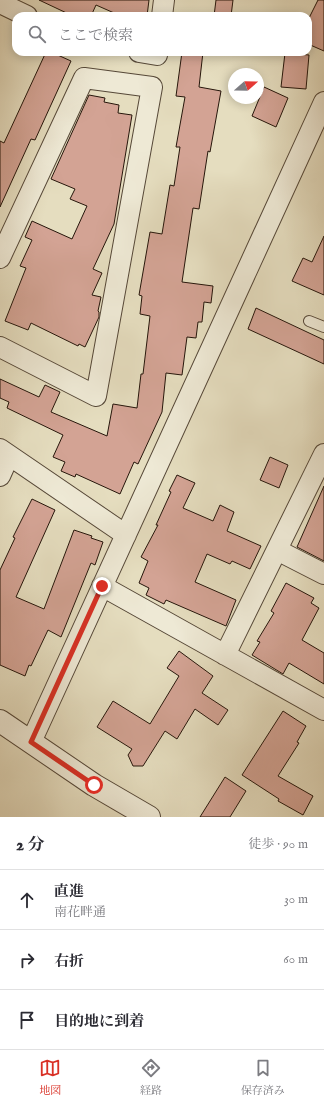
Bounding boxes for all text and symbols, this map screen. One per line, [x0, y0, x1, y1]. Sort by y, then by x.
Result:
search box [12, 12, 312, 56]
icon: search [26, 23, 48, 45]
text: ここで検索 [58, 26, 133, 45]
north arrow [228, 68, 264, 104]
route end [93, 577, 111, 595]
route start [85, 776, 103, 794]
text: 2 分 [16, 835, 45, 856]
text: 徒歩 · 90 m [249, 836, 308, 853]
text: 直進 [54, 882, 84, 901]
icon: ahead [16, 889, 38, 911]
text: 30 m [284, 891, 308, 908]
text: 南花畔通 [54, 904, 106, 921]
icon: right [16, 949, 38, 971]
text: 60 m [283, 951, 308, 968]
text: 右折 [54, 952, 84, 971]
icon: arrive [16, 1009, 38, 1031]
text: 目的地に到着 [54, 1012, 144, 1031]
tab: 地図 [39, 1057, 61, 1098]
tab: 経路 [140, 1057, 162, 1098]
tab: 保存済み [241, 1057, 285, 1098]

